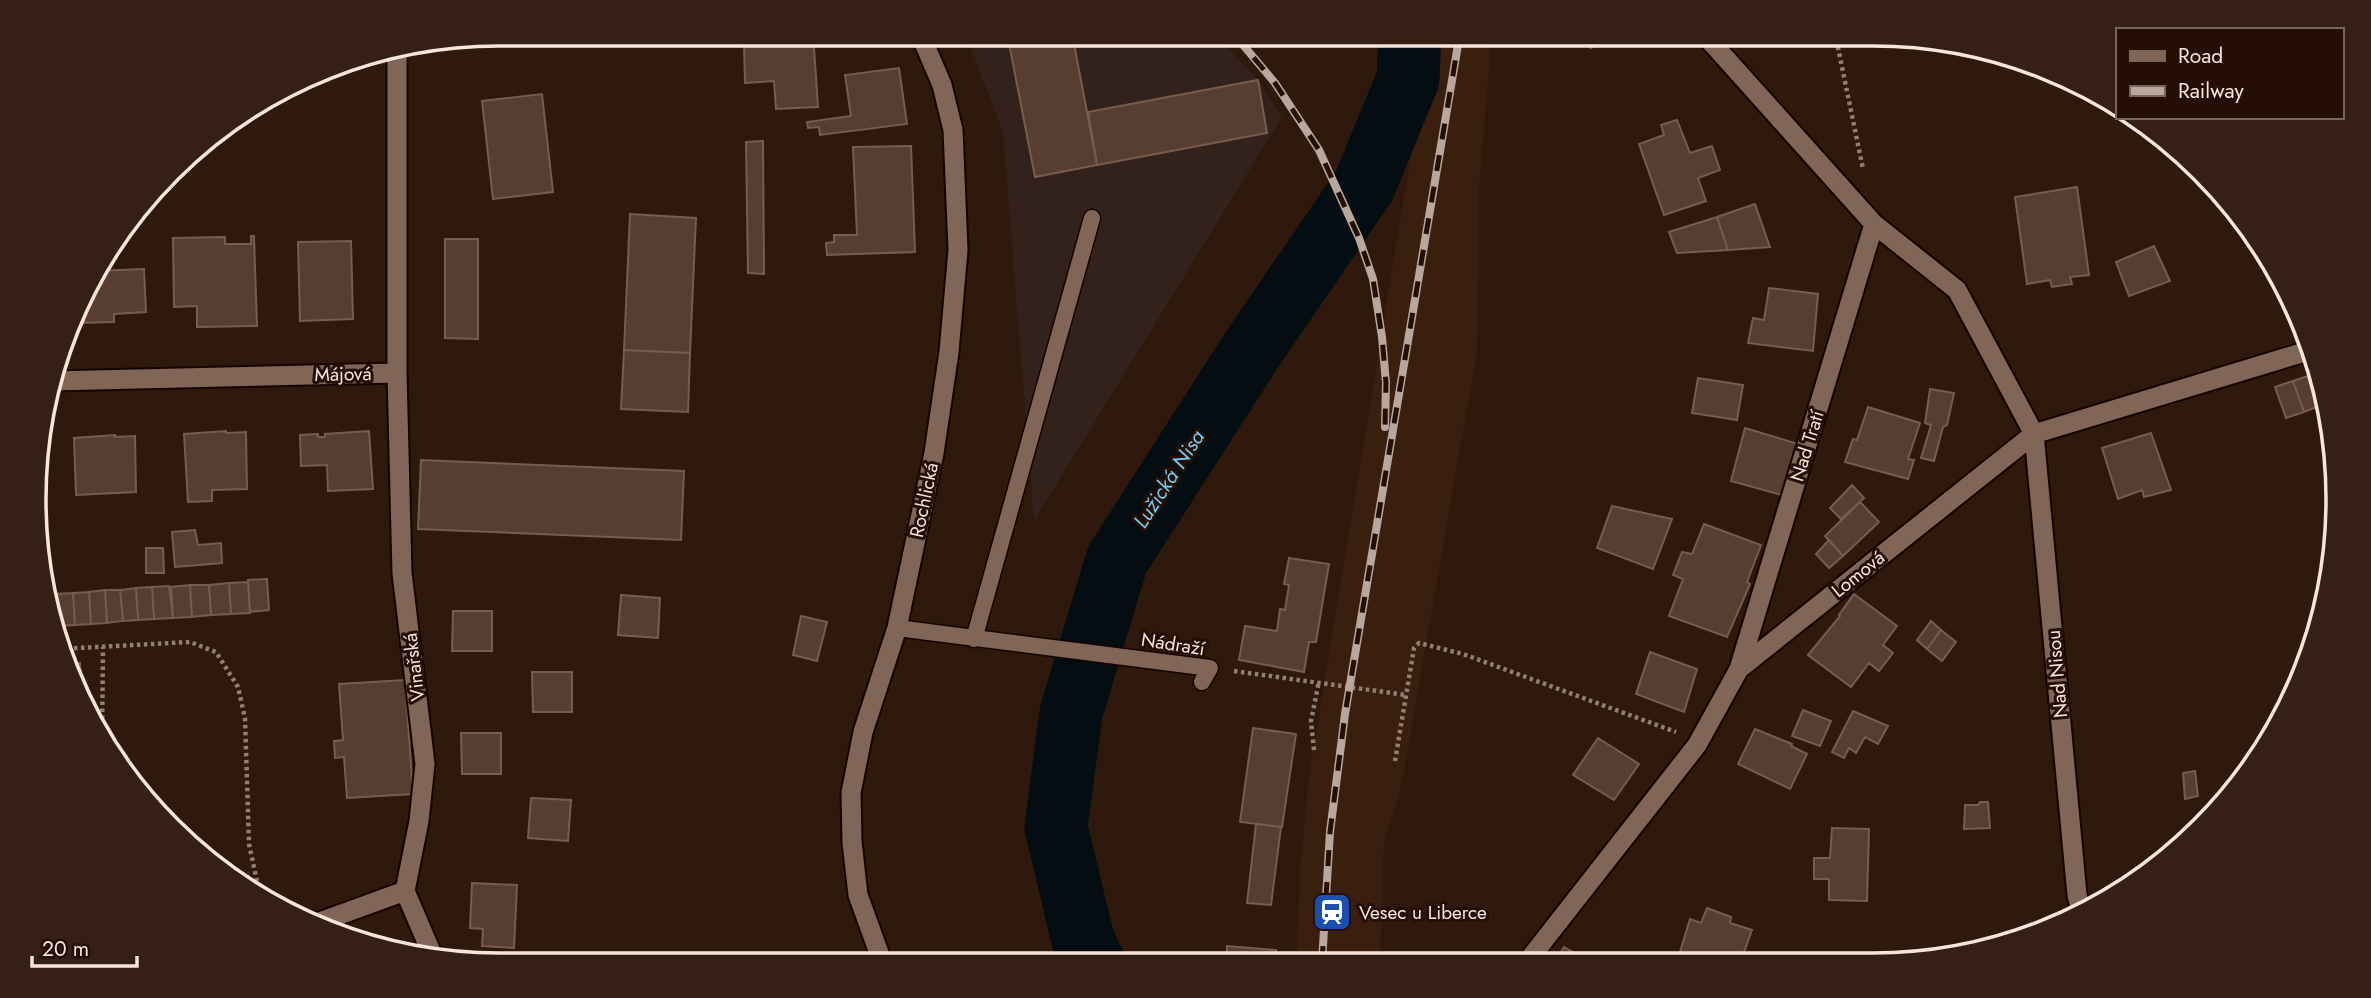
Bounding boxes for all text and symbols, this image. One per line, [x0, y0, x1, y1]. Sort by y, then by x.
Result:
legend [2116, 28, 2343, 119]
text: Road [2178, 41, 2223, 71]
text: Railway [2178, 76, 2244, 106]
street label: Májová [314, 360, 372, 388]
street label: Nad Tratí [1783, 406, 1831, 485]
water label: Lužická Nisa [1126, 424, 1212, 534]
street label: Rochlická [903, 460, 945, 540]
street label: Lomová [1826, 544, 1890, 604]
street label: Nádraží [1139, 626, 1208, 663]
street label: Nad Nisou [2040, 629, 2074, 719]
street label: Vinařská [396, 631, 432, 703]
station icon: Vesec u Liberce [1311, 891, 1353, 933]
place label: Vesec u Liberce [1359, 899, 1487, 926]
scale bar [32, 925, 136, 969]
text: 20 m [42, 934, 89, 964]

